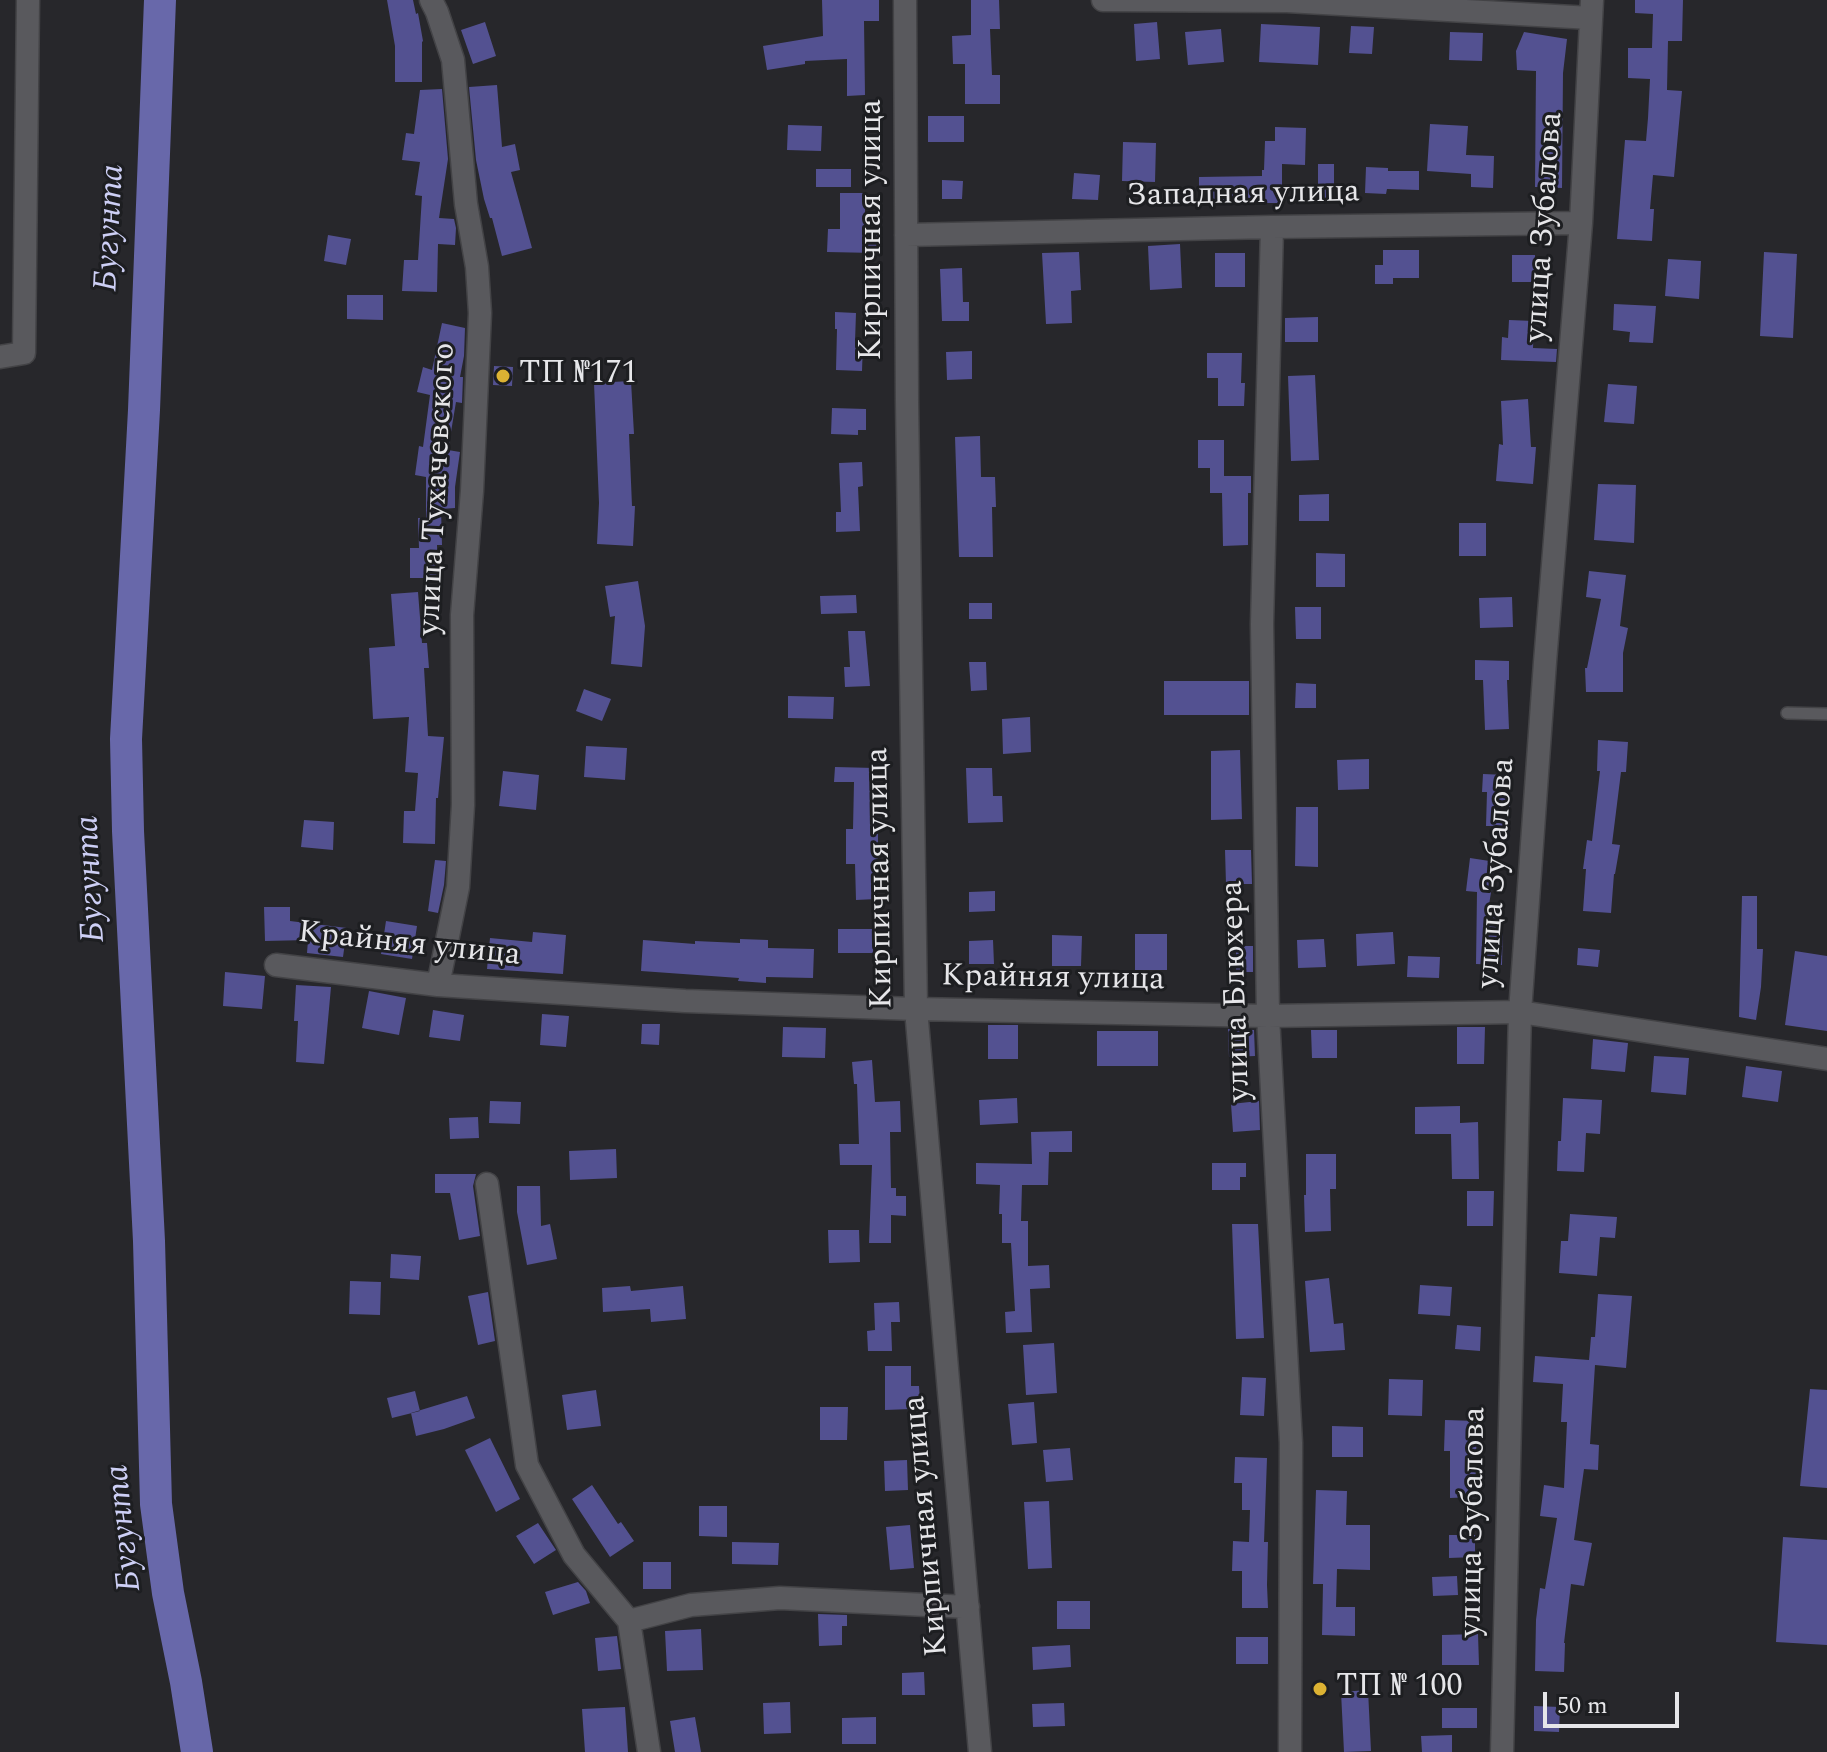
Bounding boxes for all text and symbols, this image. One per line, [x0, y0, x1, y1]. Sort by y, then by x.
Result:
street label: Кирпичная улица [855, 99, 893, 361]
street label: улица Зубалова [1519, 111, 1573, 343]
water label: Бугунта [88, 163, 136, 293]
street label: Западная улица [1126, 175, 1360, 217]
street label: улица Тухачевского [412, 342, 466, 636]
place label: ТП №171 [519, 357, 638, 395]
marker: ТП №171 [494, 367, 512, 385]
street label: Кирпичная улица [861, 747, 903, 1009]
street label: улица Зубалова [1471, 757, 1525, 989]
water label: Бугунта [69, 814, 117, 944]
street label: улица Блюхера [1215, 880, 1261, 1102]
street label: Крайняя улица [296, 915, 522, 977]
street label: Крайняя улица [941, 959, 1165, 1001]
street label: Кирпичная улица [897, 1394, 959, 1658]
street label: улица Зубалова [1454, 1406, 1496, 1638]
water label: Бугунта [99, 1463, 153, 1593]
place label: ТП № 100 [1336, 1670, 1463, 1708]
scale bar [1547, 1676, 1683, 1726]
marker: ТП № 100 [1311, 1680, 1329, 1698]
text: 50 m [1557, 1688, 1608, 1724]

